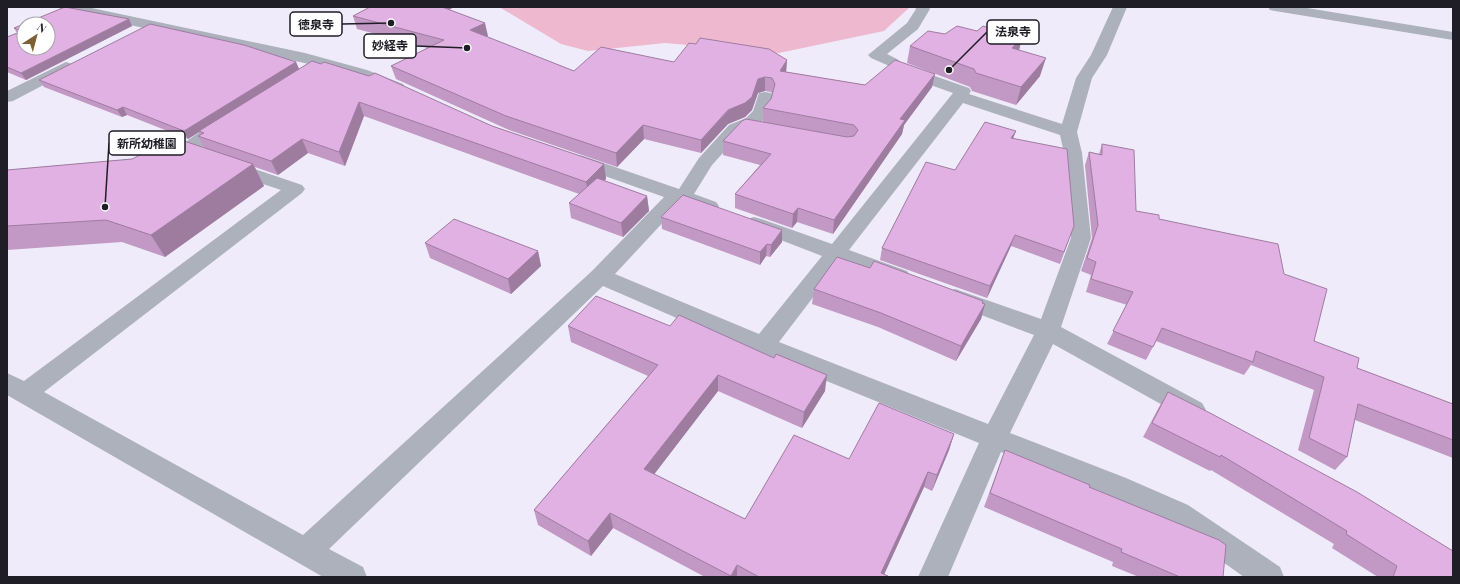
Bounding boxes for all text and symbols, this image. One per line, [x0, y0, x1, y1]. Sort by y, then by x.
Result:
callout: 徳泉寺 [290, 12, 342, 36]
north arrow [16, 16, 56, 56]
text: 徳泉寺 [298, 16, 334, 32]
text: N [35, 19, 50, 36]
callout: 法泉寺 [987, 20, 1039, 44]
text: 法泉寺 [995, 23, 1031, 39]
callout: 妙経寺 [364, 34, 416, 58]
text: 妙経寺 [372, 37, 408, 53]
callout: 新所幼稚園 [109, 131, 185, 155]
text: 新所幼稚園 [117, 135, 177, 151]

